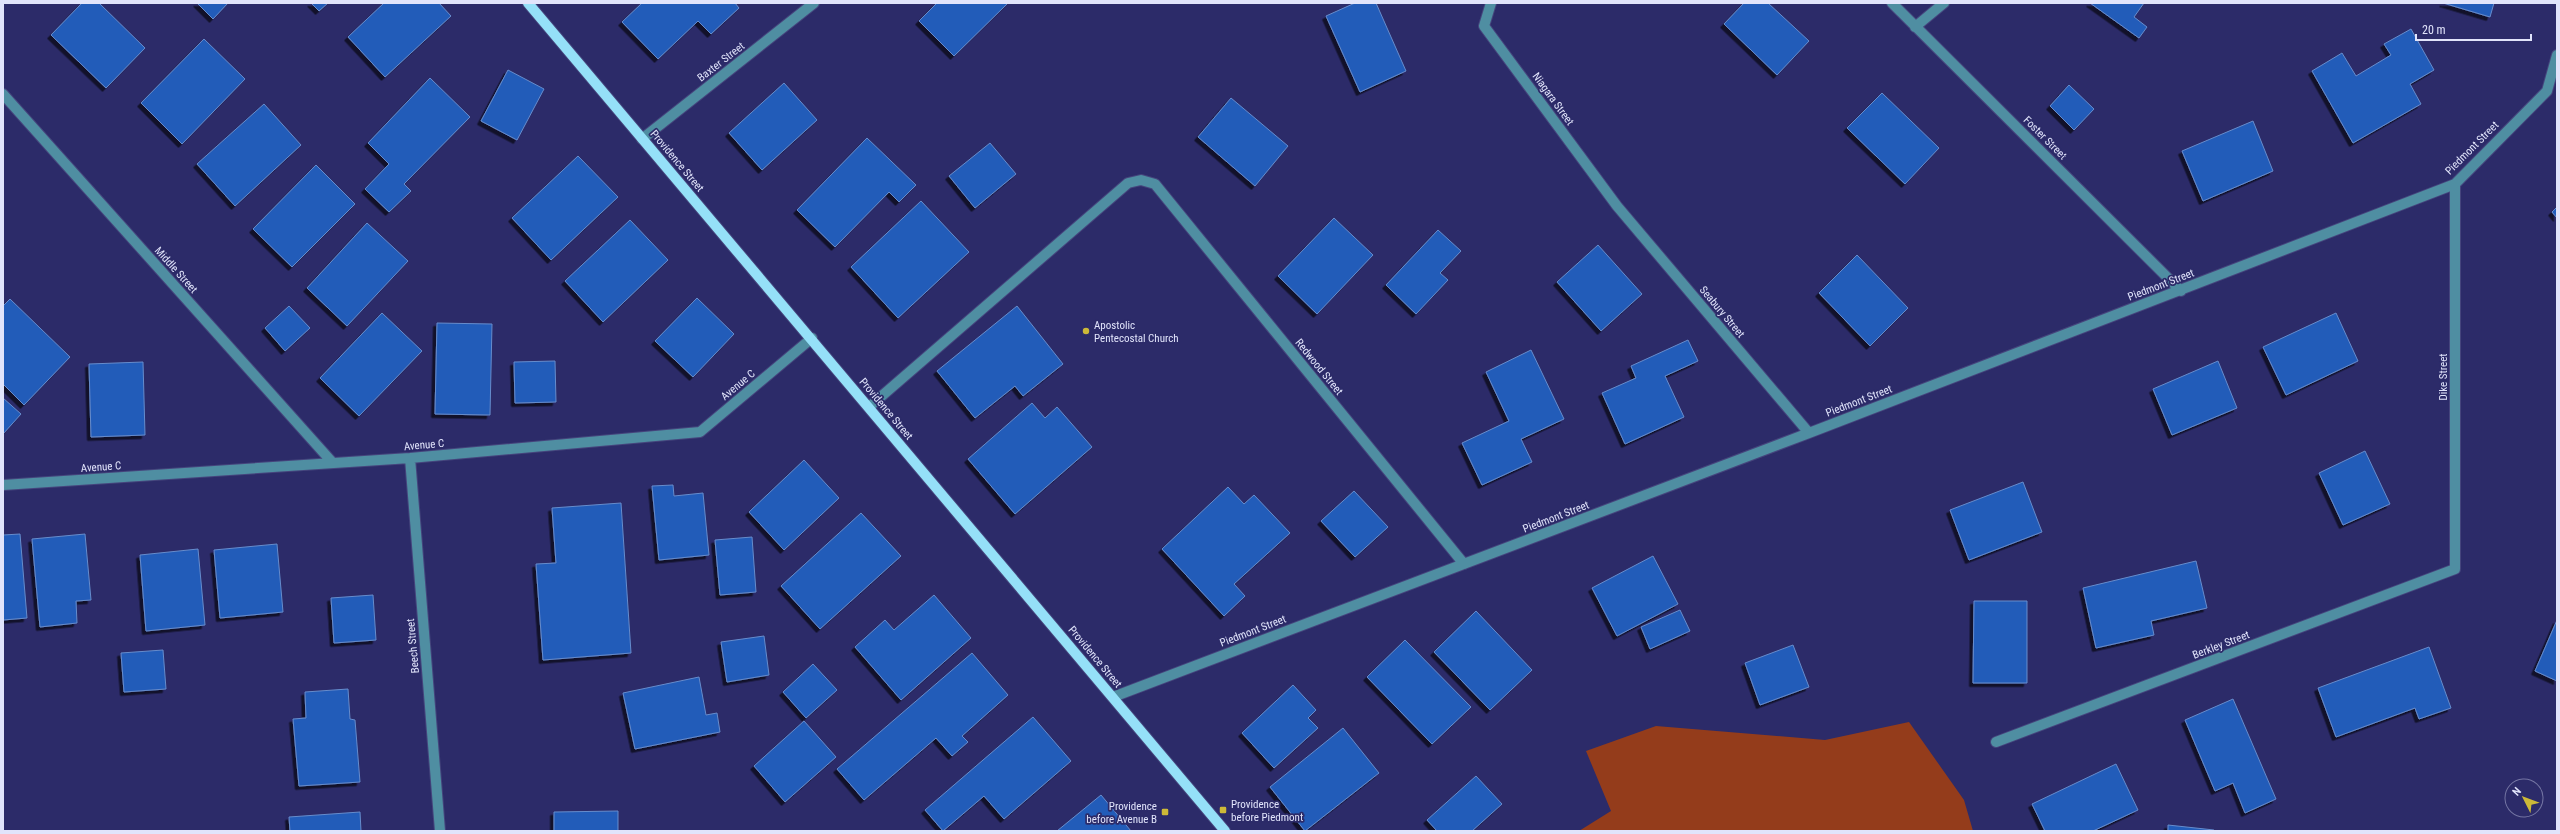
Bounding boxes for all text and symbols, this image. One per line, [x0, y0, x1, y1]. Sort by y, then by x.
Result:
scale bar [2416, 16, 2531, 42]
text: 20 m [2422, 23, 2446, 37]
street label: Baxter Street [695, 40, 747, 84]
street label: Niagara Street [1530, 70, 1576, 128]
street label: Foster Street [2021, 114, 2069, 162]
street label: Piedmont Street [2443, 119, 2501, 177]
street label: Providence Street [647, 128, 707, 194]
street label: Middle Street [152, 244, 200, 296]
street label: Piedmont Street [2126, 266, 2196, 304]
street label: Seabury Street [1697, 284, 1747, 340]
place label: Apostolic Pentecostal Church [1094, 319, 1179, 345]
marker: Apostolic Pentecostal Church [1081, 326, 1091, 336]
street label: Redwood Street [1292, 336, 1346, 398]
street label: Dike Street [2437, 353, 2450, 401]
street label: Avenue C [718, 367, 758, 403]
street label: Providence Street [856, 376, 916, 442]
street label: Piedmont Street [1824, 382, 1894, 420]
street label: Avenue C [403, 437, 445, 453]
street label: Avenue C [80, 459, 122, 475]
street label: Piedmont Street [1521, 498, 1591, 536]
street label: Piedmont Street [1218, 612, 1288, 650]
street label: Beech Street [404, 618, 422, 674]
street label: Providence Street [1065, 624, 1125, 690]
street label: Berkley Street [2191, 628, 2251, 662]
north arrow [2504, 778, 2544, 818]
text: N [2510, 785, 2524, 799]
place label: Providence before Piedmont [1231, 798, 1303, 824]
place label: Providence before Avenue B [1086, 800, 1157, 826]
marker: Providence before Piedmont [1218, 805, 1228, 815]
marker: Providence before Avenue B [1160, 807, 1170, 817]

